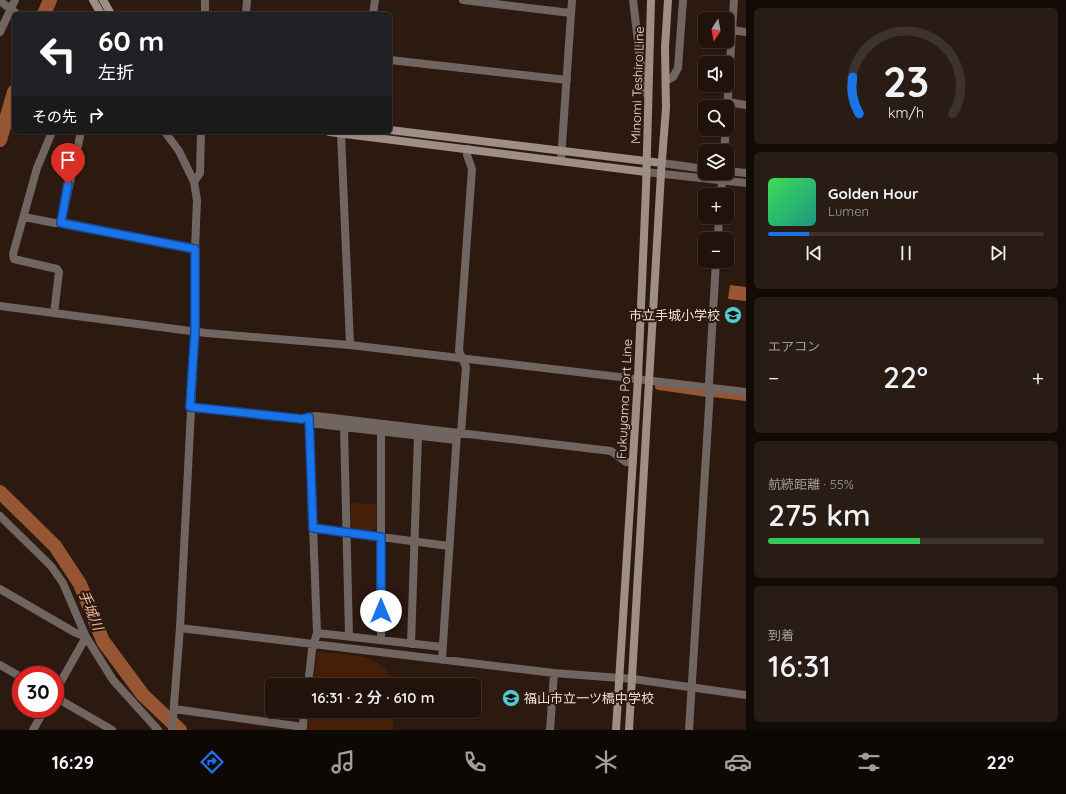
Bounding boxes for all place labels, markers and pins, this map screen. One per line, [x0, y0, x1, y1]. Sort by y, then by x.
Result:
pin [51, 143, 85, 184]
school or university icon: 市立手城小学校 [723, 305, 743, 325]
place label: 市立手城小学校 [629, 307, 720, 323]
school or university icon: 福山市立一ツ橋中学校 [501, 688, 521, 708]
place label: 福山市立一ツ橋中学校 [524, 690, 654, 706]

